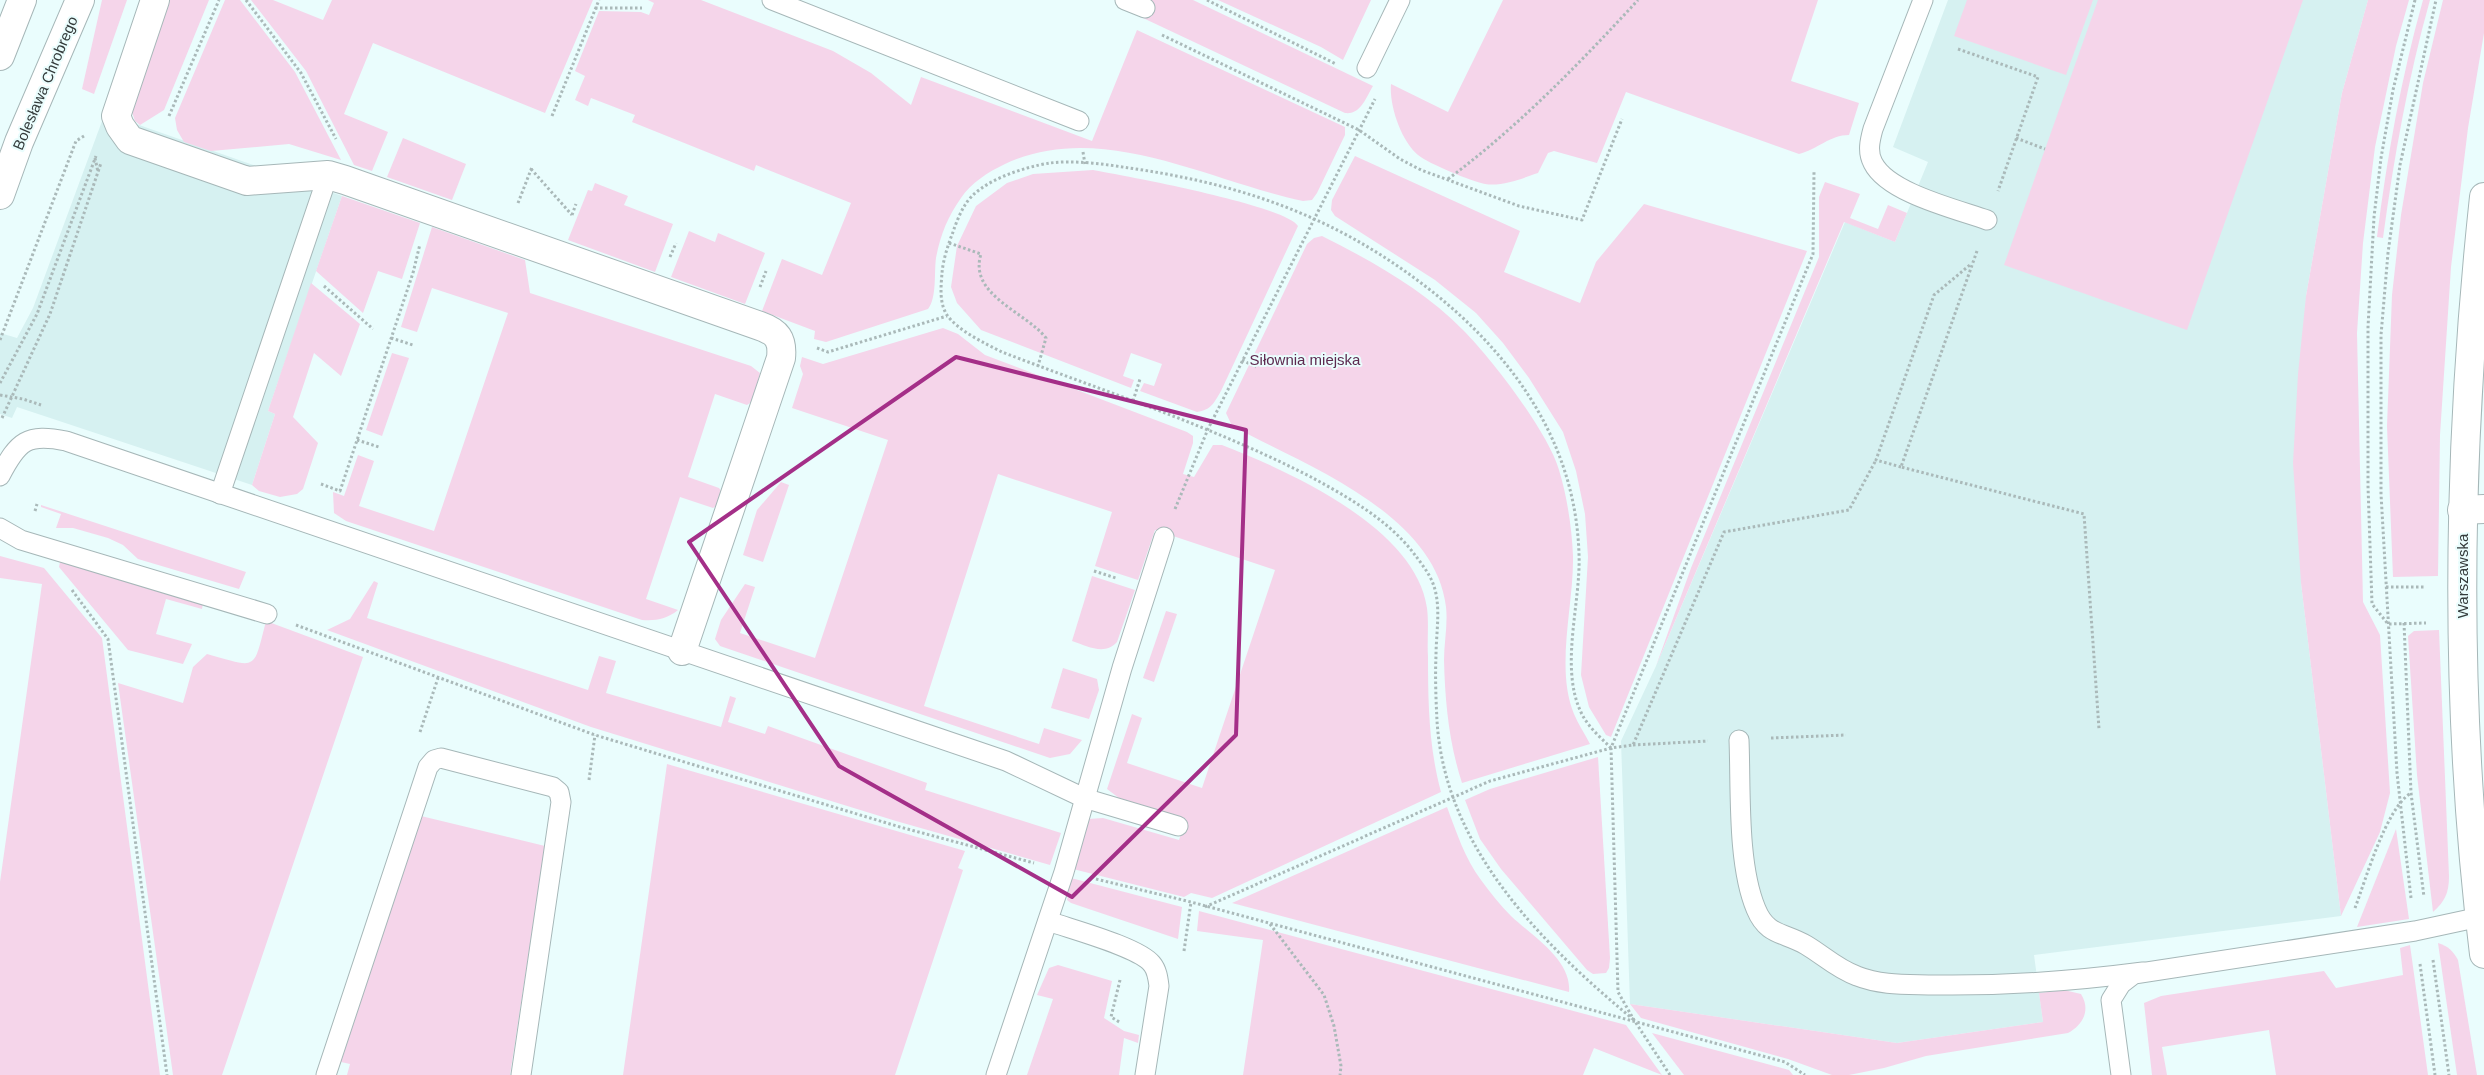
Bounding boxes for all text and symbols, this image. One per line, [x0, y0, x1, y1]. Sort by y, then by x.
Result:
street label: Bolesława Chrobrego [9, 14, 81, 152]
park label: Siłownia miejska [1250, 351, 1361, 368]
street label: Warszawska [2454, 533, 2471, 618]

